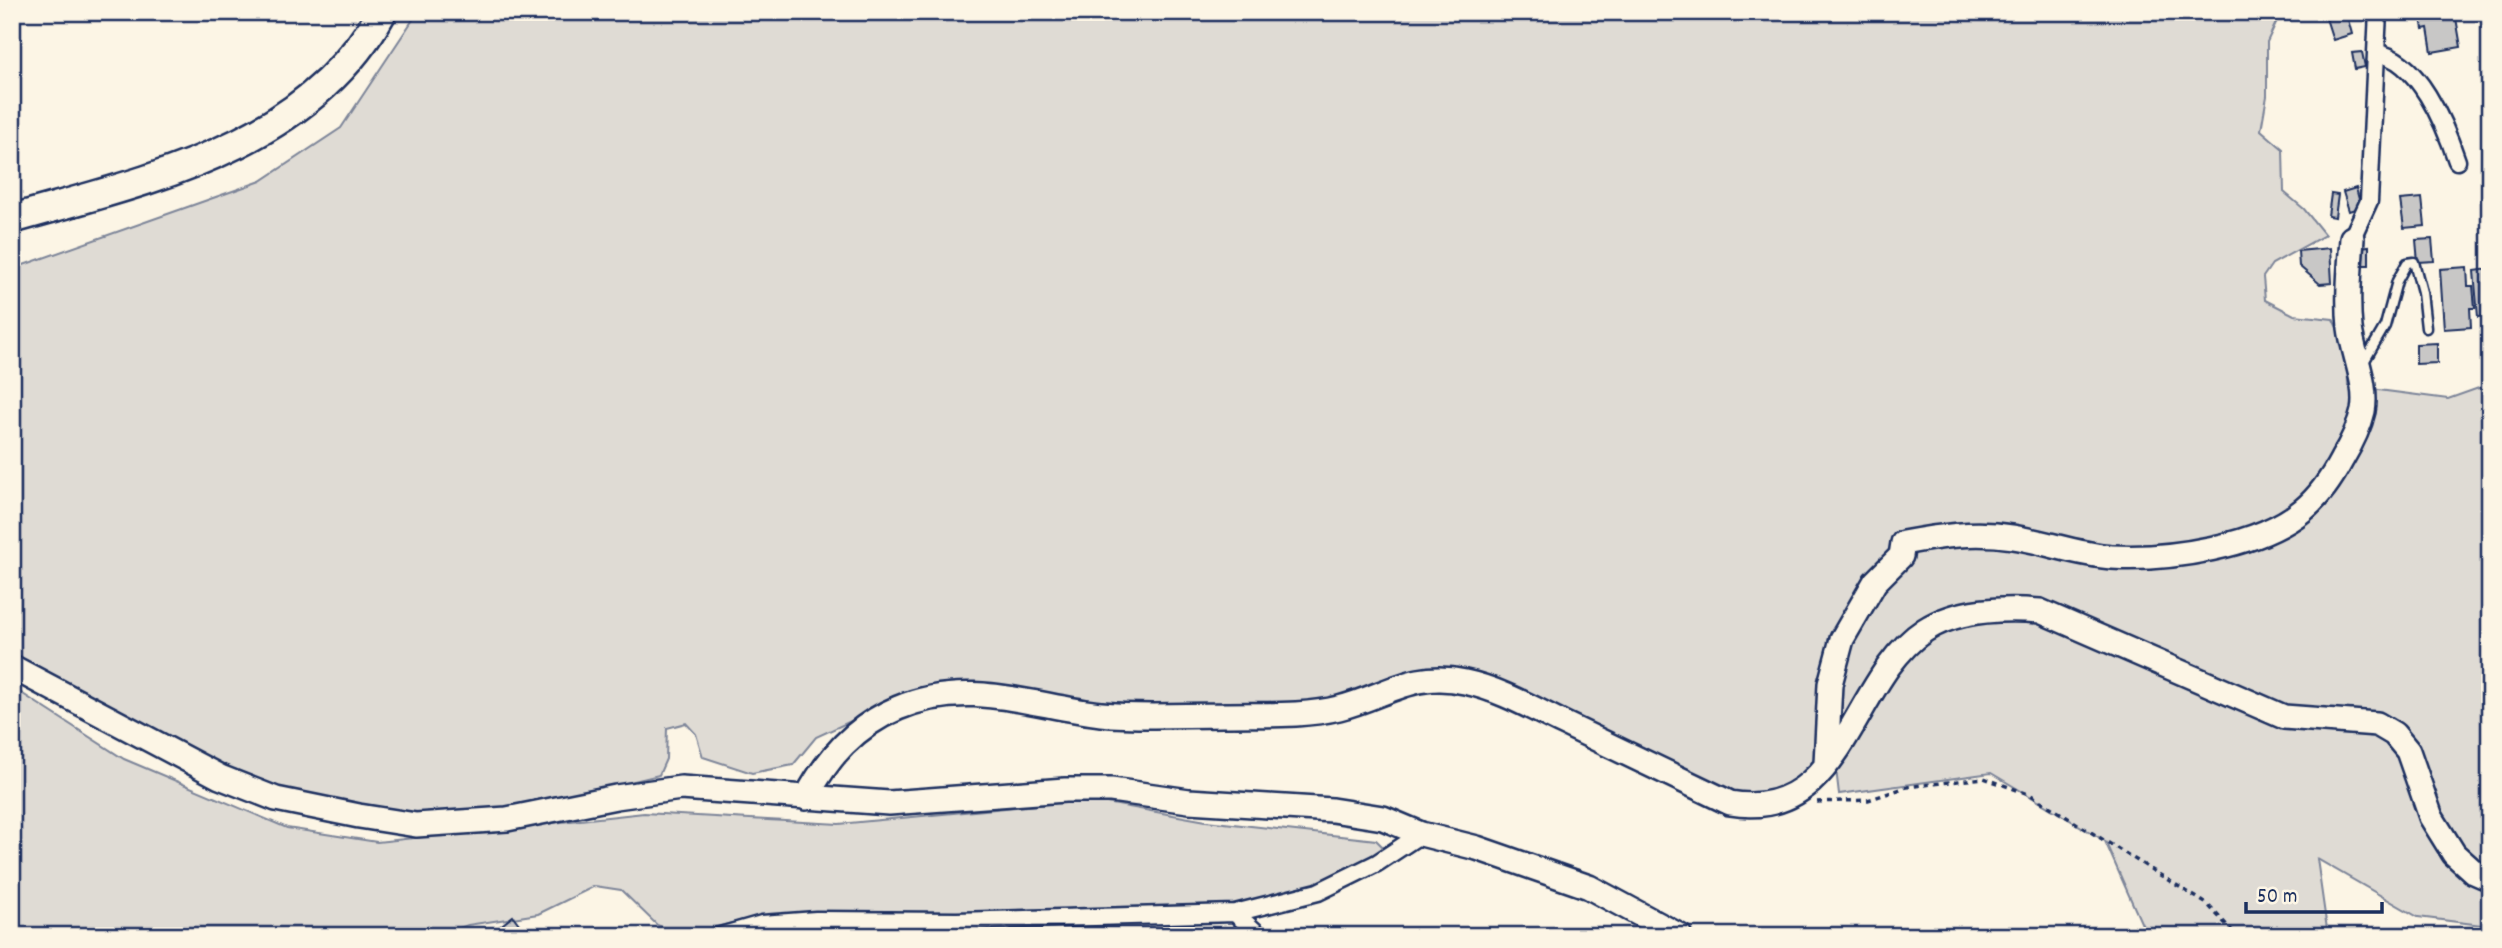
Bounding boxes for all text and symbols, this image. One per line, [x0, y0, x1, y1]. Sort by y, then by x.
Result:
scale bar [2246, 871, 2383, 915]
text: 50 m [2257, 883, 2297, 913]

